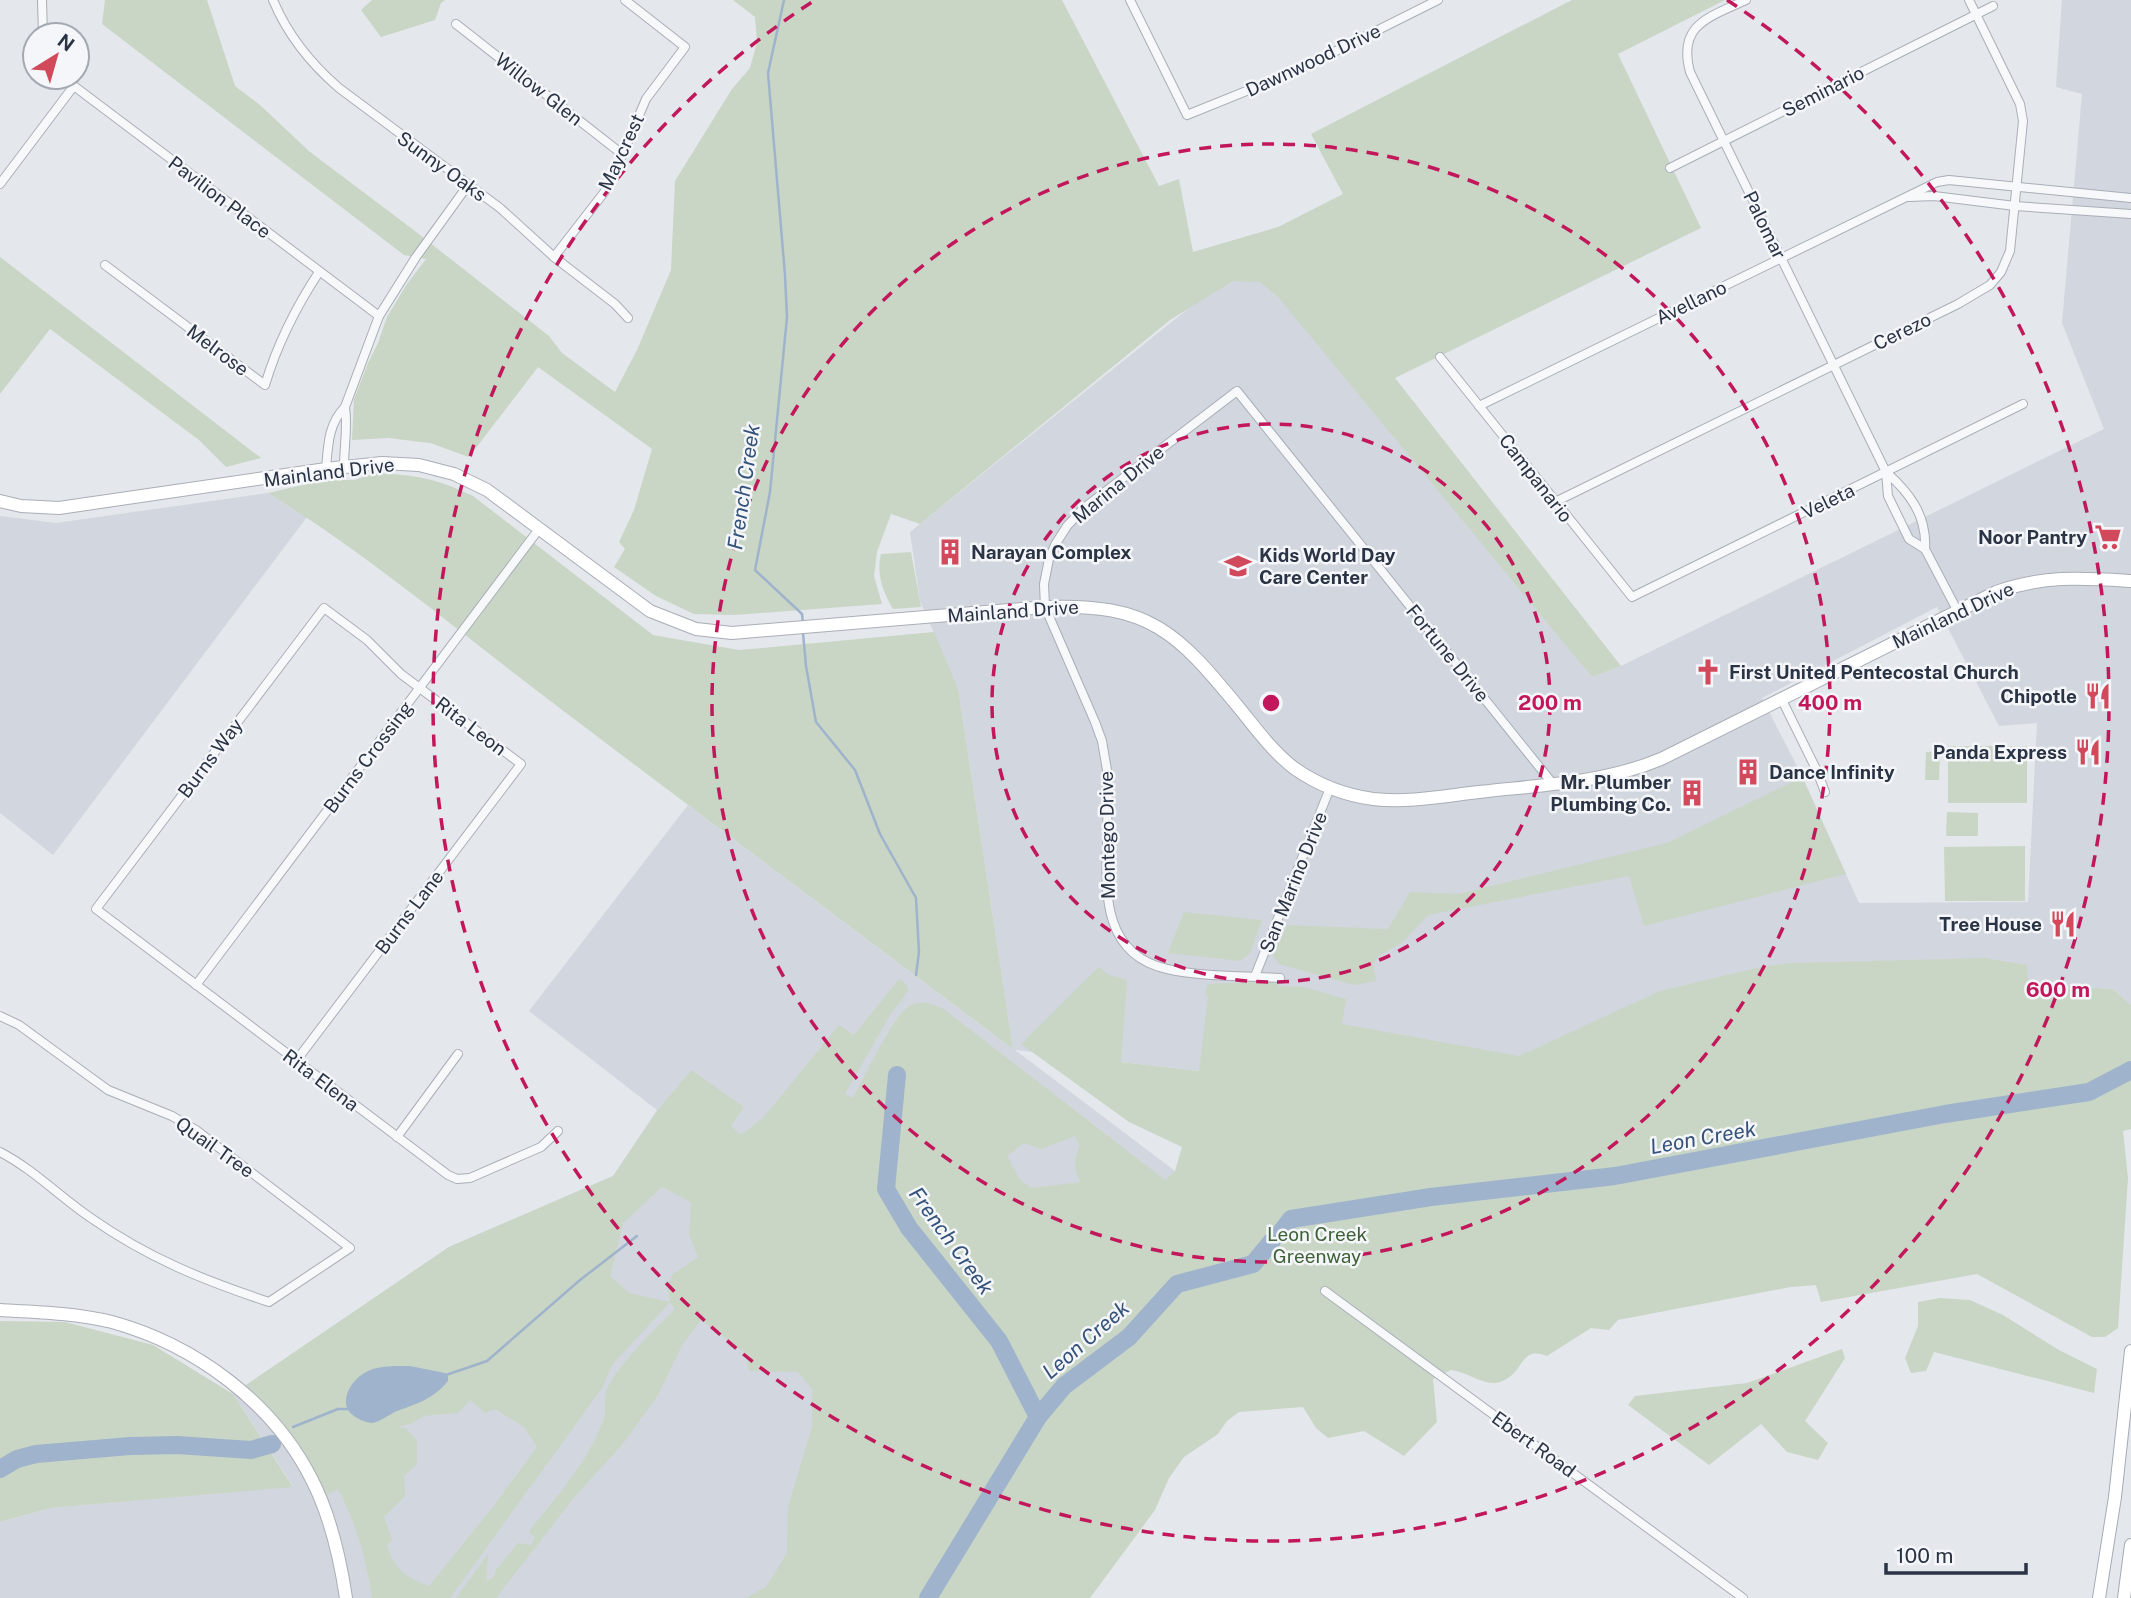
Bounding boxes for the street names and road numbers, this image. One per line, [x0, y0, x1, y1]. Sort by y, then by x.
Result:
street label: Dawnwood Drive [1242, 19, 1384, 101]
street label: Willow Glen [491, 48, 587, 130]
street label: Seminario [1778, 61, 1868, 121]
street label: Maycrest [594, 110, 648, 194]
street label: Sunny Oaks [393, 126, 491, 206]
street label: Pavilion Place [164, 151, 276, 243]
street label: Palomar [1739, 187, 1791, 263]
street label: Avellano [1652, 275, 1730, 329]
street label: Cerezo [1870, 308, 1934, 354]
street label: Melrose [183, 320, 253, 380]
street label: Campanario [1495, 430, 1577, 526]
street label: Marina Drive [1068, 441, 1168, 527]
street label: Mainland Drive [262, 453, 396, 491]
street label: Veleta [1798, 479, 1858, 523]
street label: Mainland Drive [1889, 577, 2017, 653]
street label: Mainland Drive [947, 595, 1079, 627]
street label: Fortune Drive [1402, 600, 1494, 706]
street label: Rita Leon [431, 692, 511, 760]
street label: Burns Crossing [319, 697, 417, 817]
street label: Burns Way [173, 714, 247, 802]
street label: Montego Drive [1095, 771, 1119, 899]
street label: San Marino Drive [1255, 808, 1331, 956]
street label: Burns Lane [370, 866, 448, 958]
street label: Rita Elena [279, 1044, 363, 1116]
street label: Quail Tree [172, 1112, 258, 1182]
street label: Ebert Road [1488, 1406, 1580, 1482]

